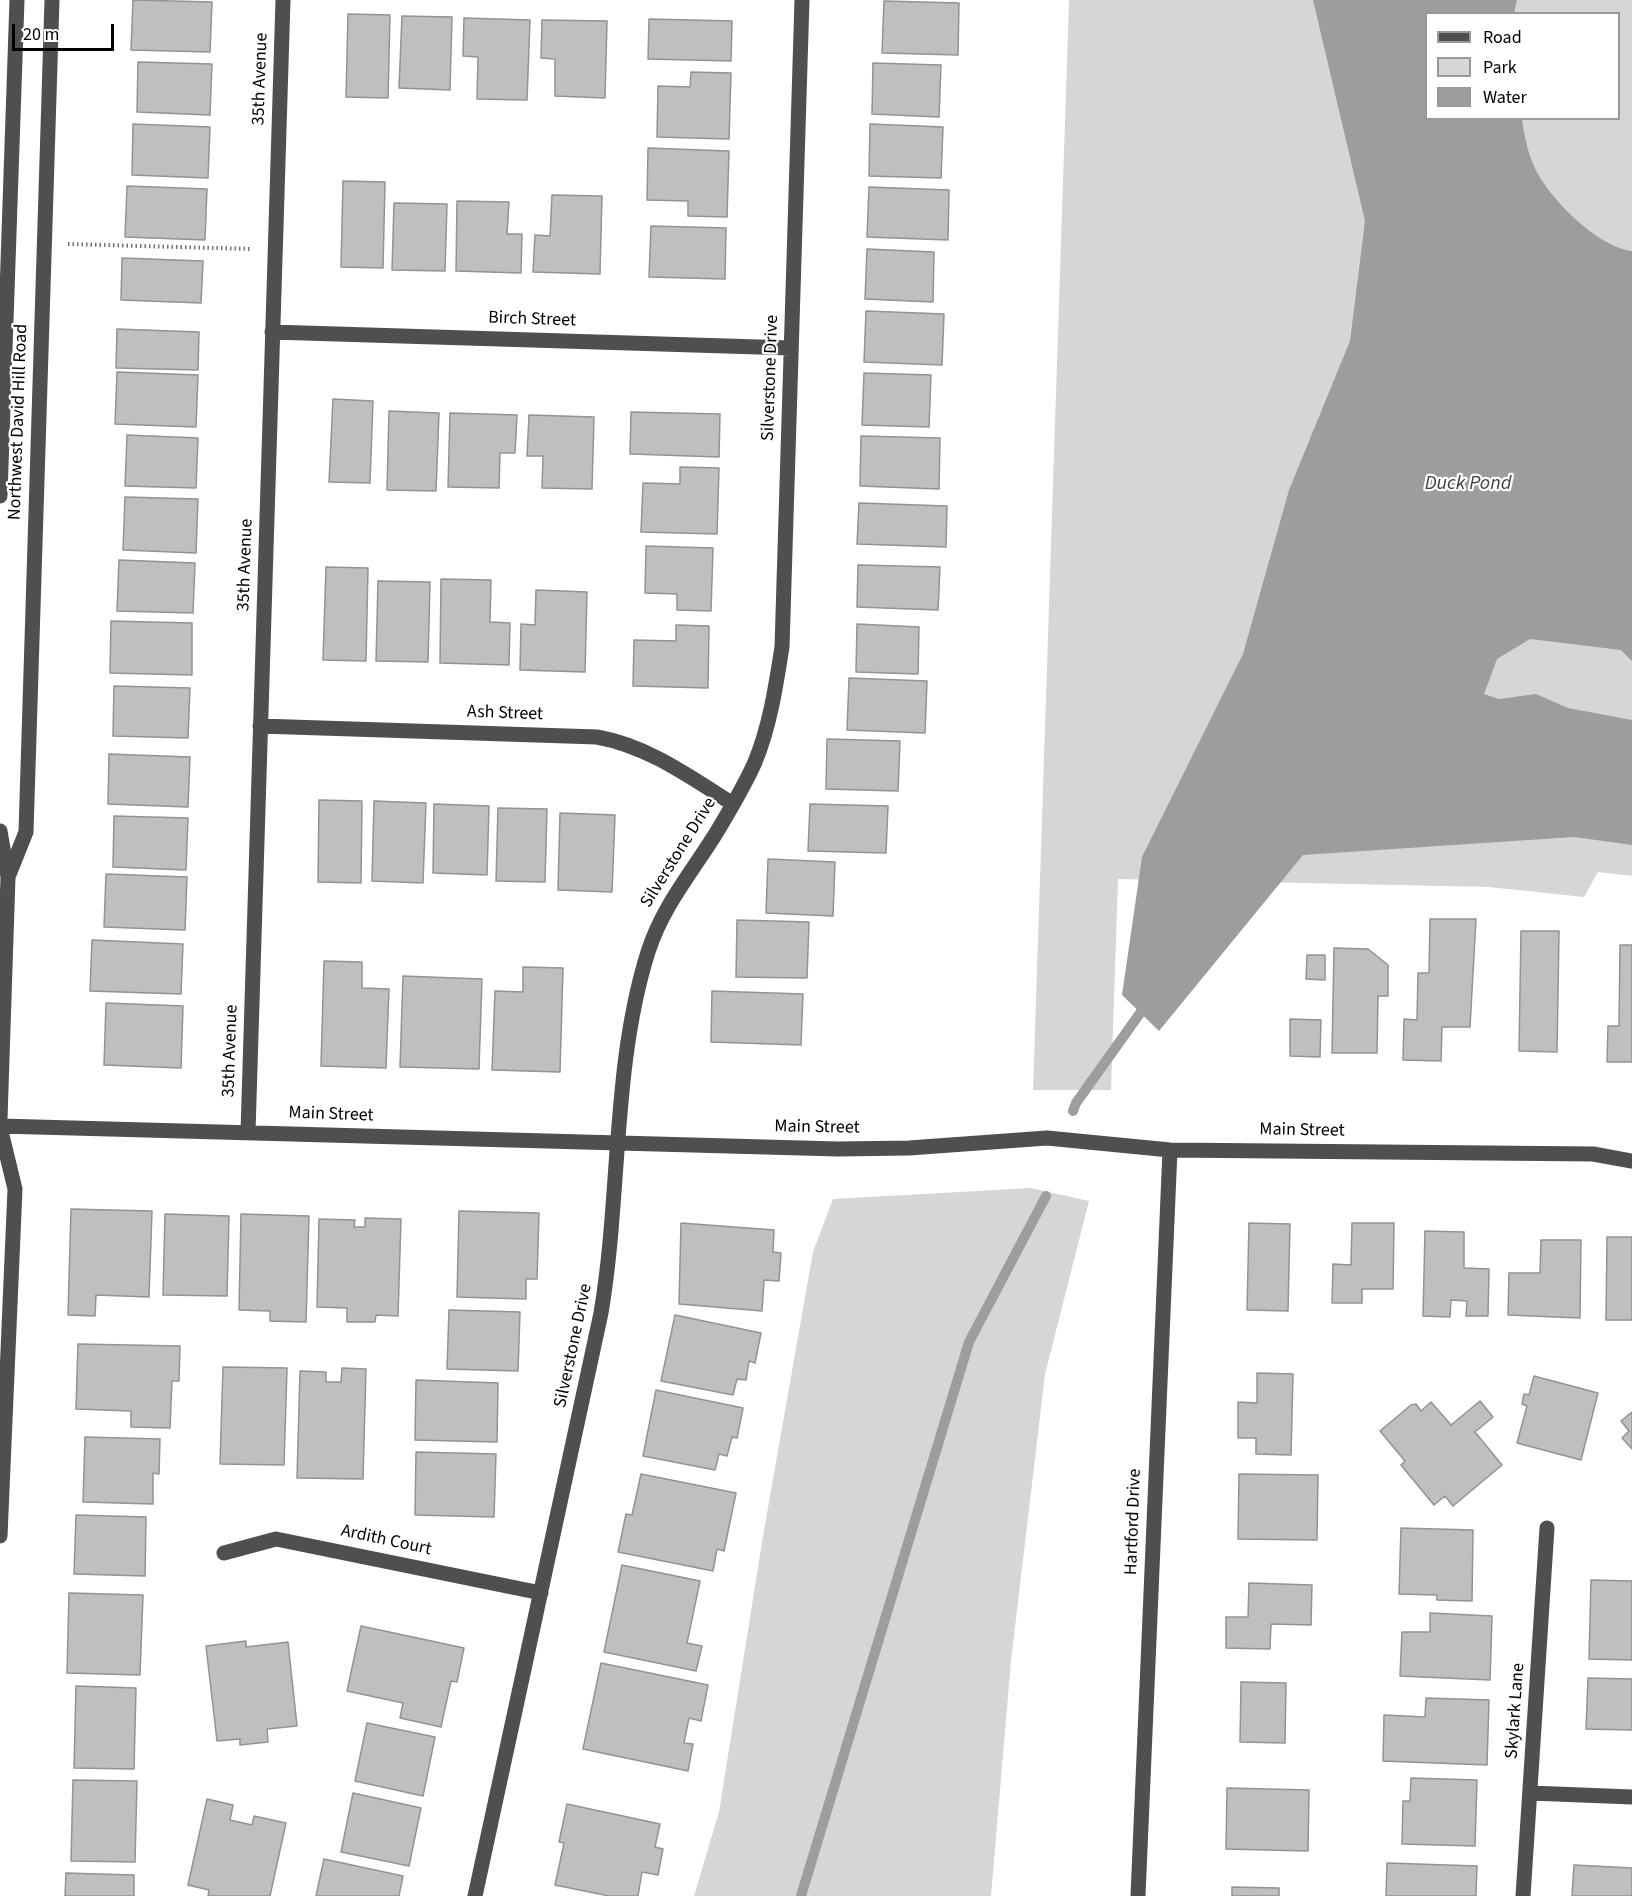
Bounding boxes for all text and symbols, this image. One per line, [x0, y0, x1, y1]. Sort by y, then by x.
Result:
scale bar [15, 12, 117, 50]
legend [1425, 12, 1620, 120]
text: 20 m [23, 22, 59, 47]
text: Road [1483, 25, 1522, 50]
street label: 35th Avenue [249, 32, 273, 126]
text: Park [1483, 55, 1517, 80]
text: Water [1483, 85, 1527, 110]
street label: Birch Street [488, 308, 576, 332]
street label: Silverstone Drive [758, 315, 784, 441]
street label: Northwest David Hill Road [5, 324, 33, 520]
water label: Duck Pond [1425, 473, 1511, 497]
street label: 35th Avenue [234, 518, 258, 612]
street label: Ash Street [467, 702, 543, 726]
street label: Silverstone Drive [636, 794, 722, 912]
street label: 35th Avenue [219, 1004, 243, 1098]
street label: Main Street [288, 1103, 374, 1127]
street label: Main Street [774, 1116, 860, 1140]
street label: Main Street [1259, 1119, 1345, 1143]
street label: Silverstone Drive [550, 1282, 598, 1410]
street label: Hartford Drive [1121, 1468, 1147, 1576]
street label: Ardith Court [339, 1521, 433, 1561]
street label: Skylark Lane [1502, 1662, 1530, 1760]

